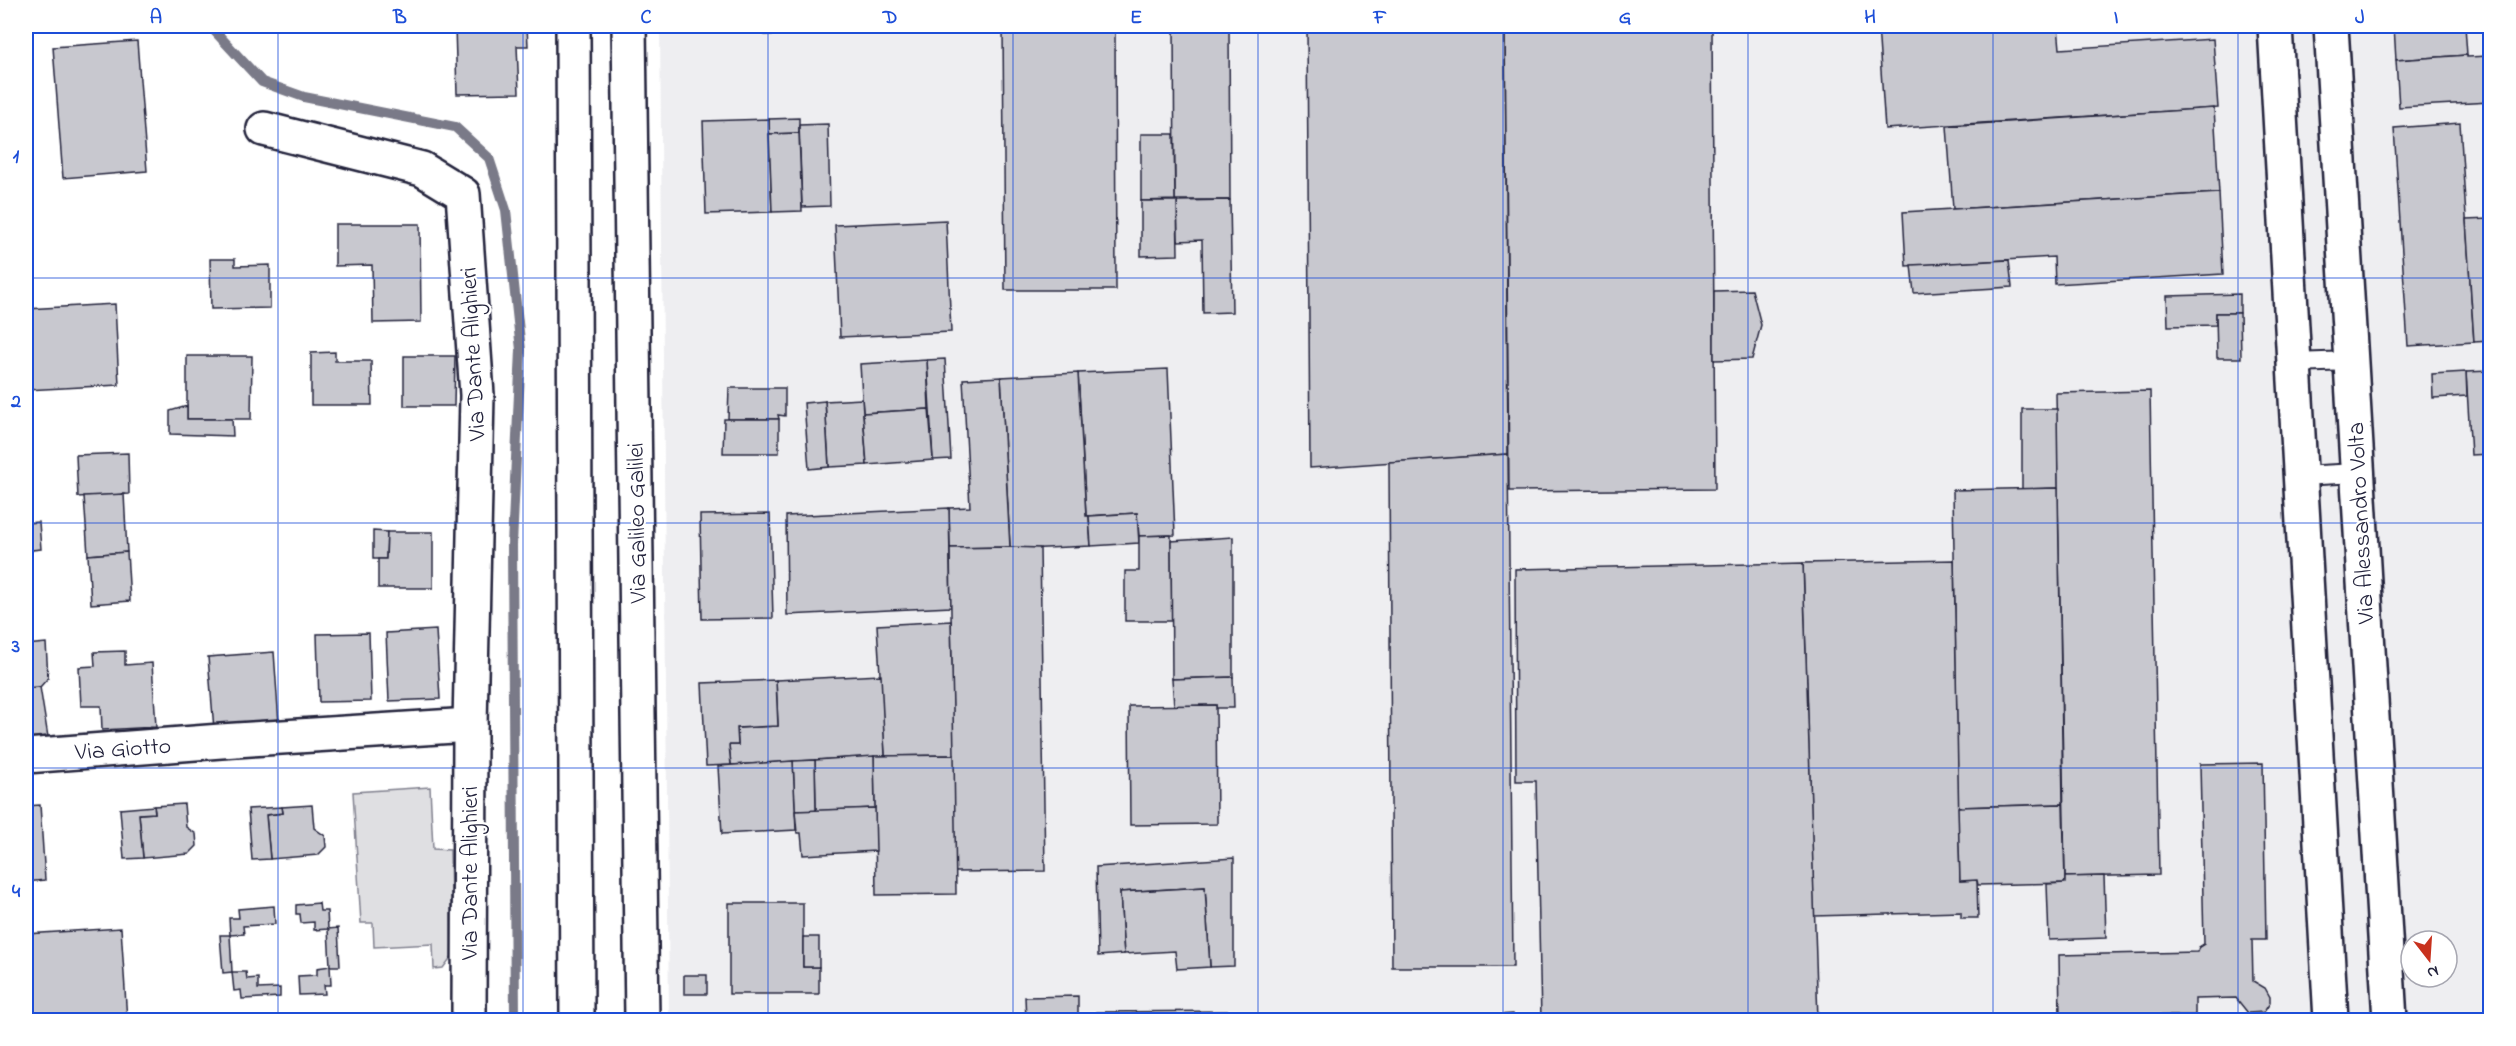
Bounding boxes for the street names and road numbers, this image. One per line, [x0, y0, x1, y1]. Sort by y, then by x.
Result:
street label: Via Dante Alighieri [452, 266, 497, 443]
street label: Via Alessandro Volta [2340, 421, 2385, 626]
street label: Via Galileo Galilei [620, 442, 657, 605]
street label: Via Giotto [73, 730, 172, 771]
street label: Via Dante Alighieri [454, 786, 489, 961]

